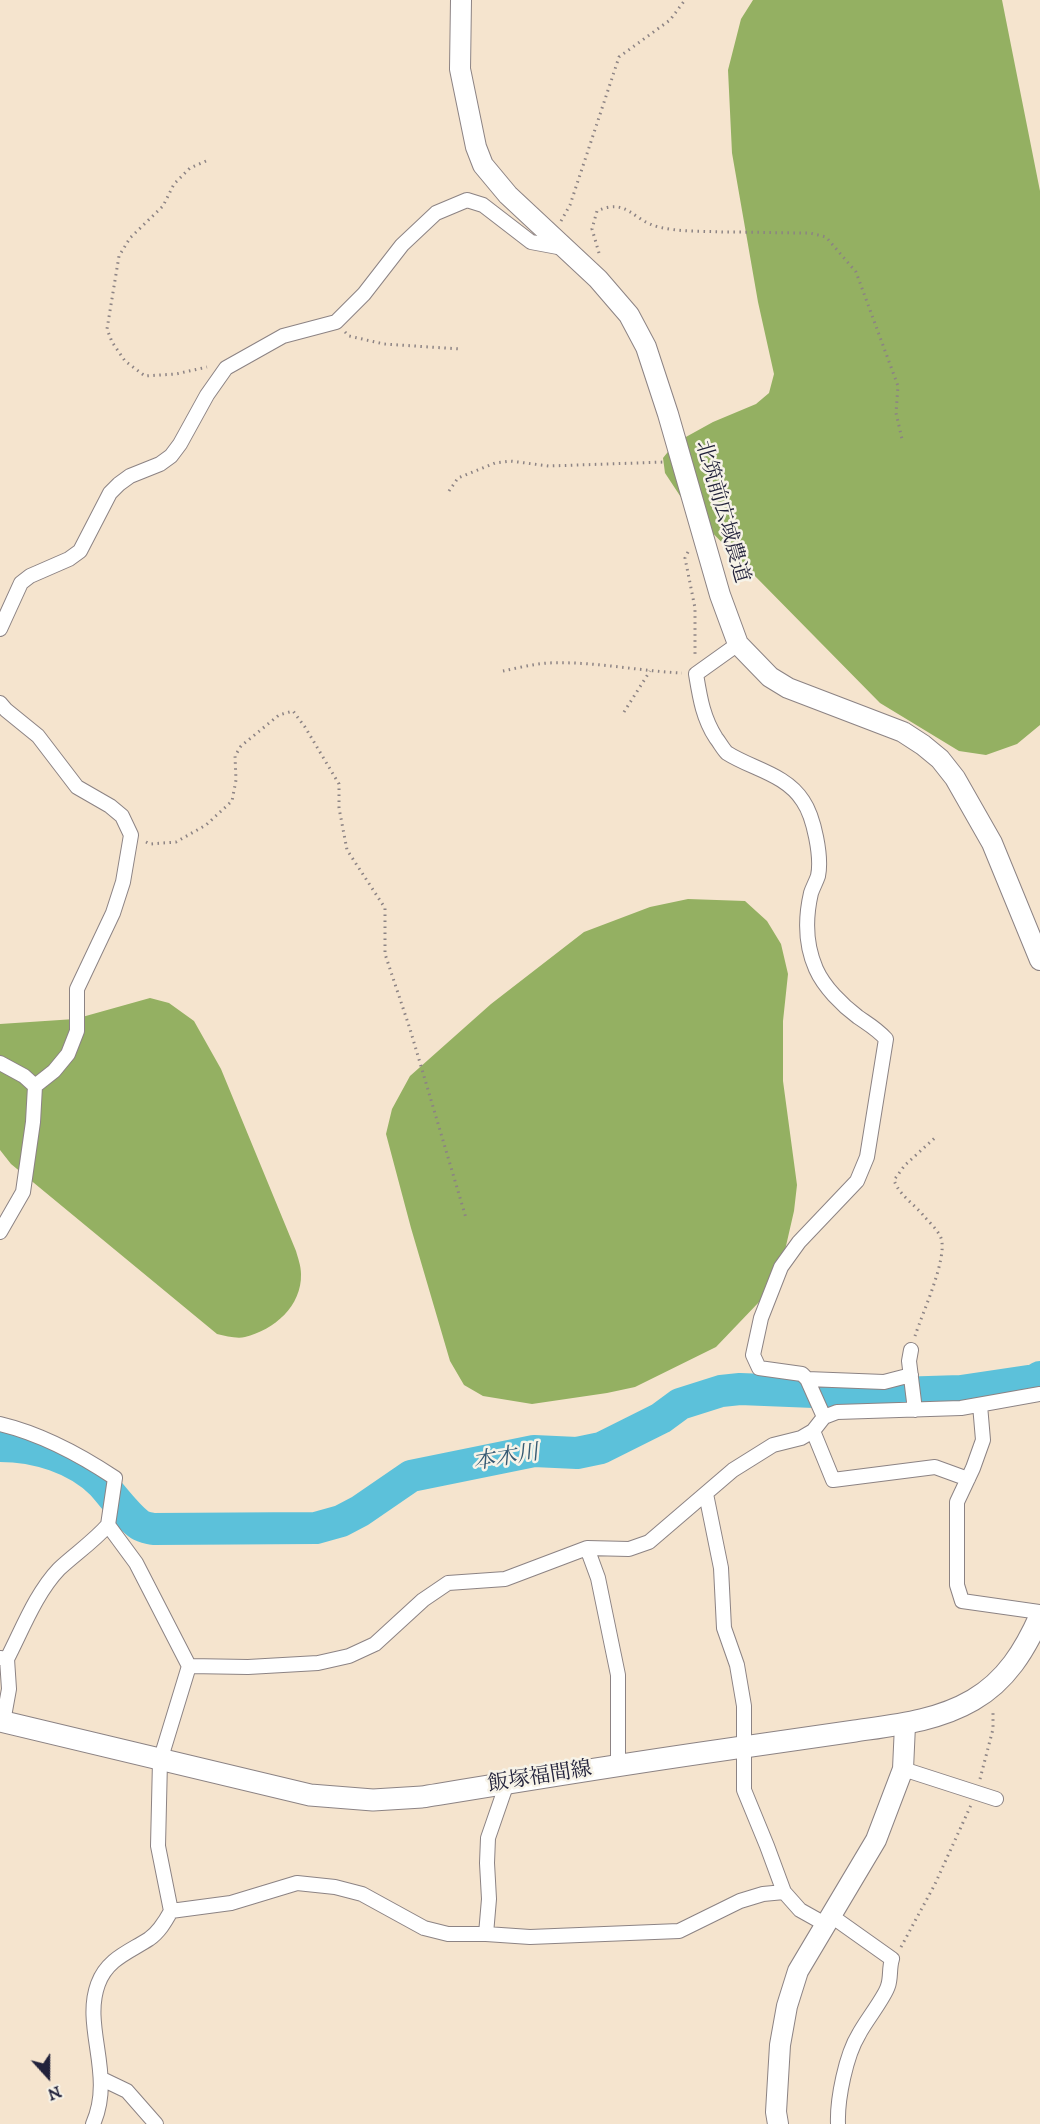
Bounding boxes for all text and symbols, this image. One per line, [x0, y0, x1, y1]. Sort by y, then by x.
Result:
street label: 北筑前広域農道 [689, 438, 753, 586]
water label: 本木川 [471, 1441, 541, 1477]
street label: 飯塚福間線 [486, 1757, 594, 1799]
north arrow [18, 2046, 78, 2106]
text: N [45, 2081, 64, 2104]

